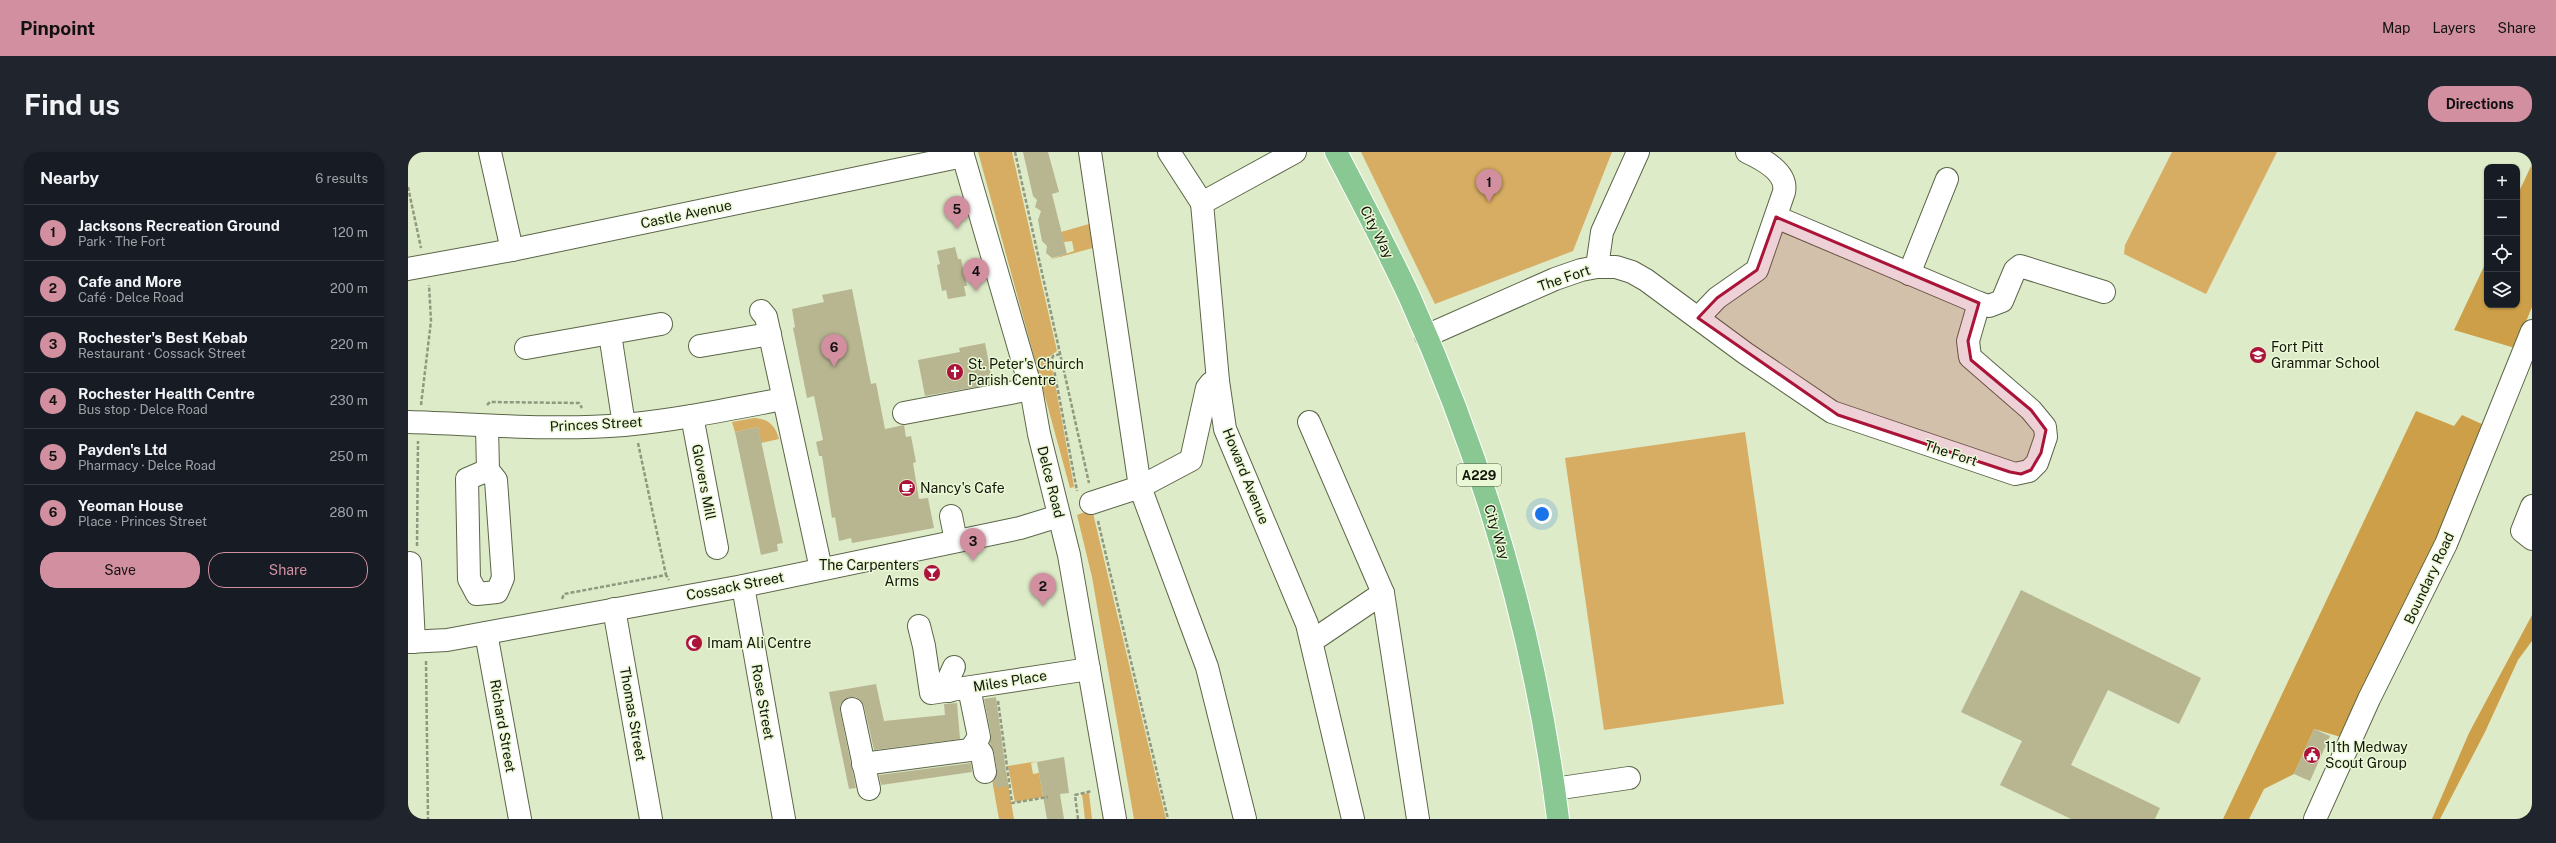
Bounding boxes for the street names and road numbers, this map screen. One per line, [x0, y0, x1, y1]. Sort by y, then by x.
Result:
street label: Castle Avenue [639, 197, 733, 231]
street label: City Way [1357, 203, 1397, 261]
street label: The Fort [1536, 262, 1592, 294]
street label: Princes Street [549, 414, 643, 434]
street label: Howard Avenue [1219, 426, 1273, 526]
street label: The Fort [1923, 437, 1979, 469]
street label: Glovers Mill [689, 443, 719, 521]
street label: Delce Road [1034, 444, 1068, 520]
road number: A229 [1457, 464, 1501, 486]
street label: City Way [1481, 502, 1513, 562]
street label: Boundary Road [2401, 530, 2457, 626]
street label: Cossack Street [685, 569, 785, 603]
street label: Rose Street [748, 663, 778, 741]
street label: Thomas Street [617, 666, 649, 762]
street label: Miles Place [972, 667, 1048, 695]
street label: Richard Street [487, 678, 519, 774]

